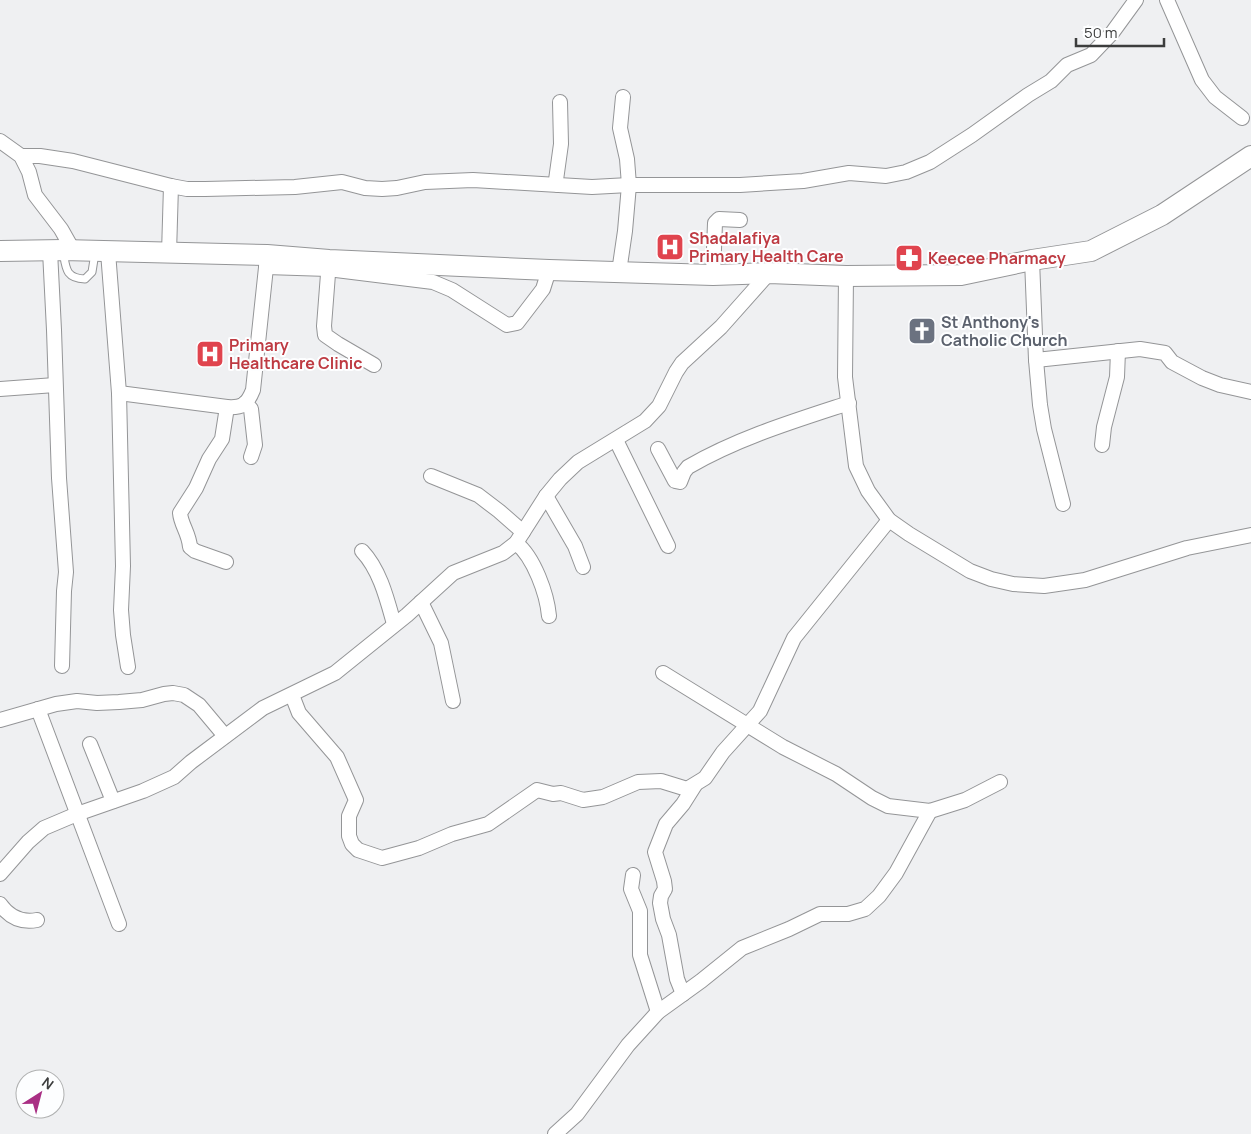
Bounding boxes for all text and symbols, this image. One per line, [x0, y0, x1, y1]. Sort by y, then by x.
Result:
scale bar [1076, 15, 1164, 47]
text: 50 m [1084, 22, 1118, 43]
place label: Shadalafiya Primary Health Care [689, 227, 844, 267]
hospital icon: Shadalafiya Primary Health Care [655, 232, 685, 262]
pharmacy icon: Keecee Pharmacy [894, 243, 924, 273]
place label: Keecee Pharmacy [928, 247, 1066, 269]
place label: St Anthony's Catholic Church [941, 311, 1068, 351]
church icon: St Anthony's Catholic Church [907, 316, 937, 346]
place label: Primary Healthcare Clinic [229, 334, 363, 374]
hospital icon: Primary Healthcare Clinic [195, 339, 225, 369]
north arrow [15, 1069, 65, 1119]
text: N [38, 1072, 58, 1094]

